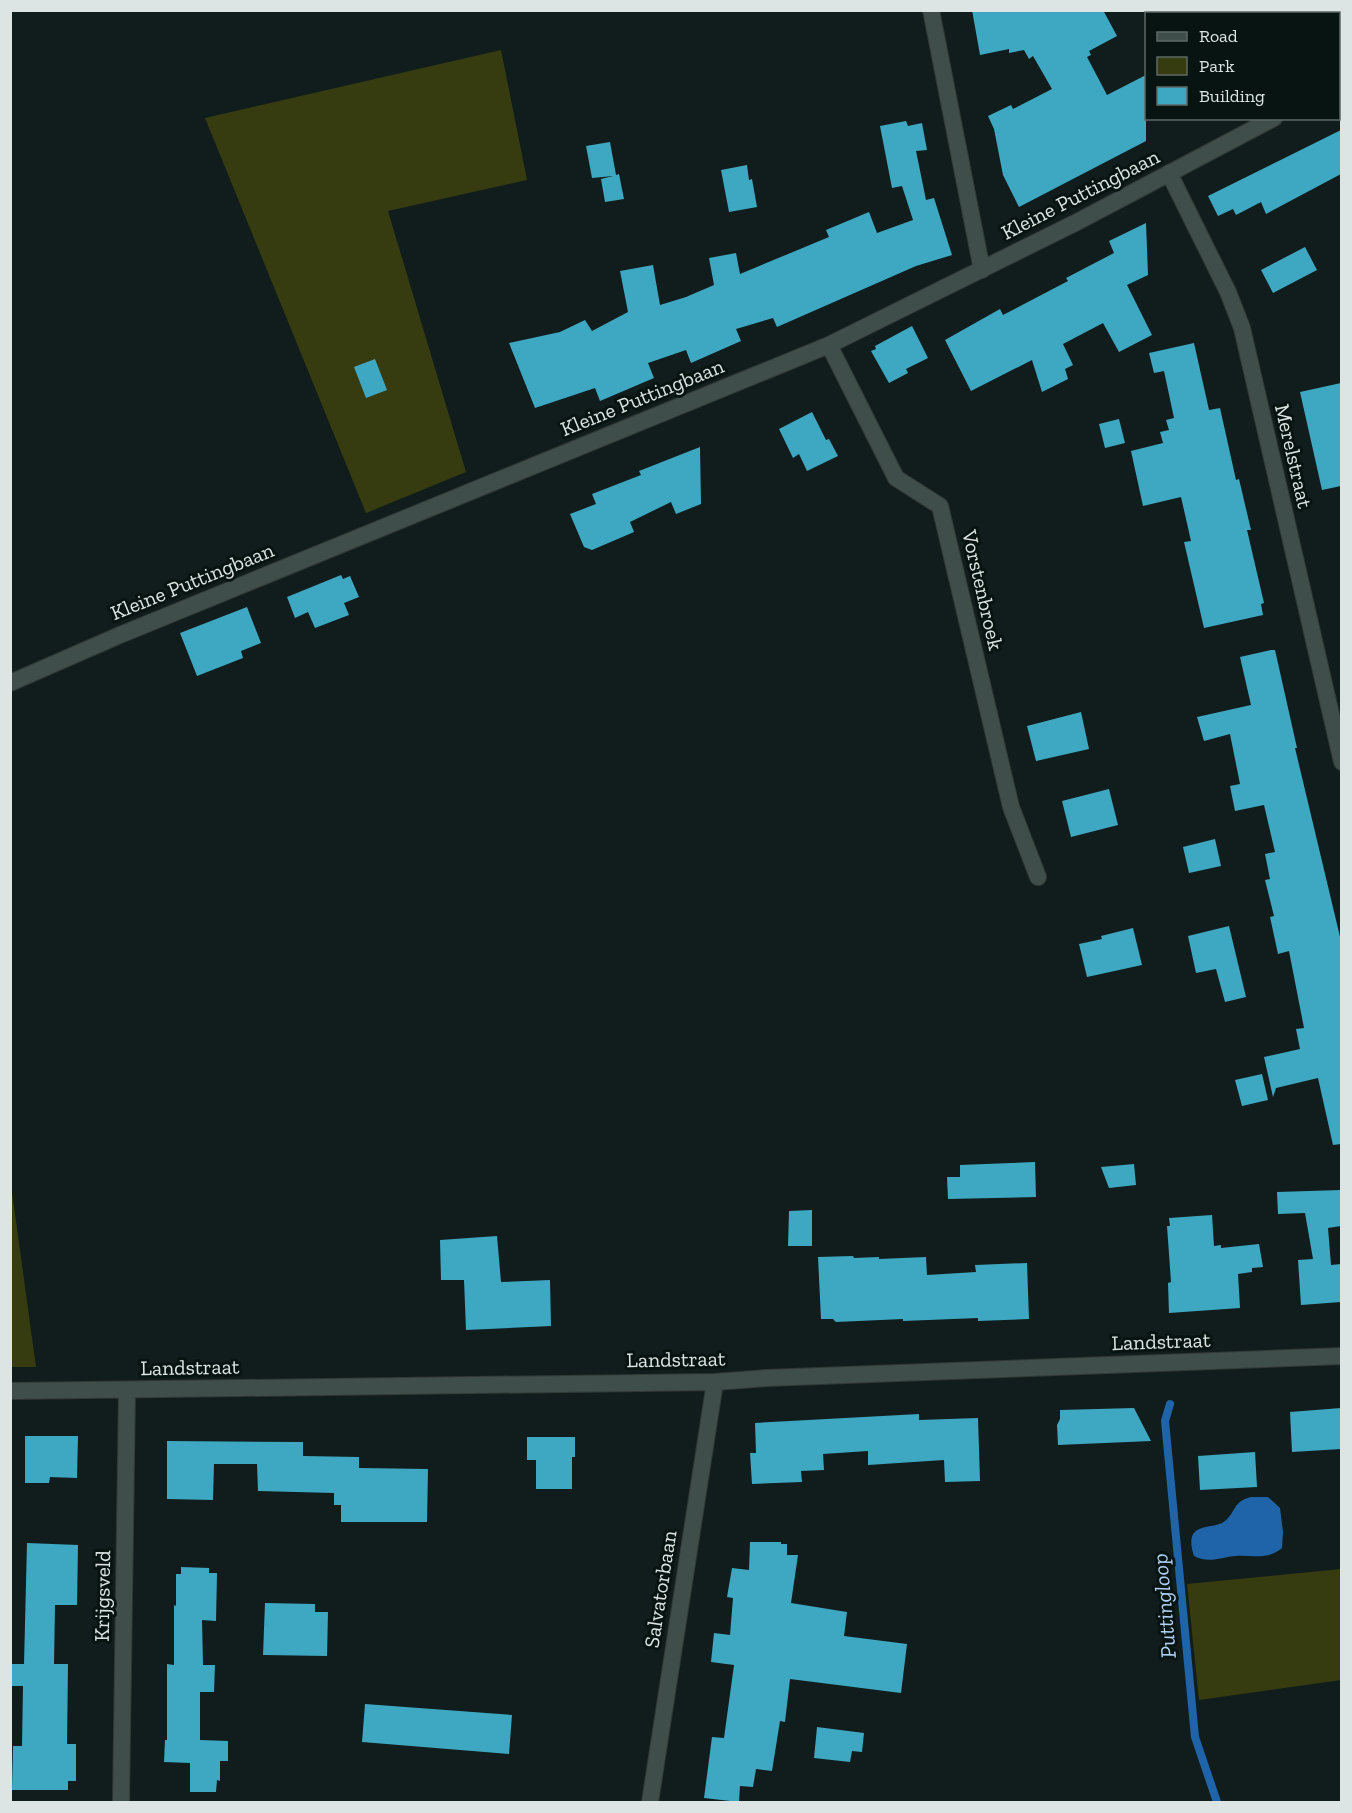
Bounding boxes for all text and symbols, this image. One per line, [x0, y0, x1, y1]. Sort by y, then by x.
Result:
legend [1145, 12, 1340, 120]
text: Road [1199, 25, 1238, 47]
text: Park [1199, 55, 1235, 77]
text: Building [1199, 85, 1265, 107]
street label: Kleine Puttingbaan [997, 143, 1163, 245]
street label: Kleine Puttingbaan [557, 353, 727, 441]
street label: Merelstraat [1270, 402, 1318, 511]
street label: Vorstenbroek [957, 527, 1009, 652]
street label: Kleine Puttingbaan [107, 537, 277, 625]
street label: Landstraat [1111, 1327, 1211, 1355]
street label: Landstraat [626, 1346, 726, 1372]
street label: Landstraat [140, 1354, 240, 1380]
street label: Salvatorbaan [638, 1529, 682, 1649]
street label: Krijgsveld [89, 1550, 116, 1642]
water label: Puttingloop [1146, 1552, 1182, 1660]

